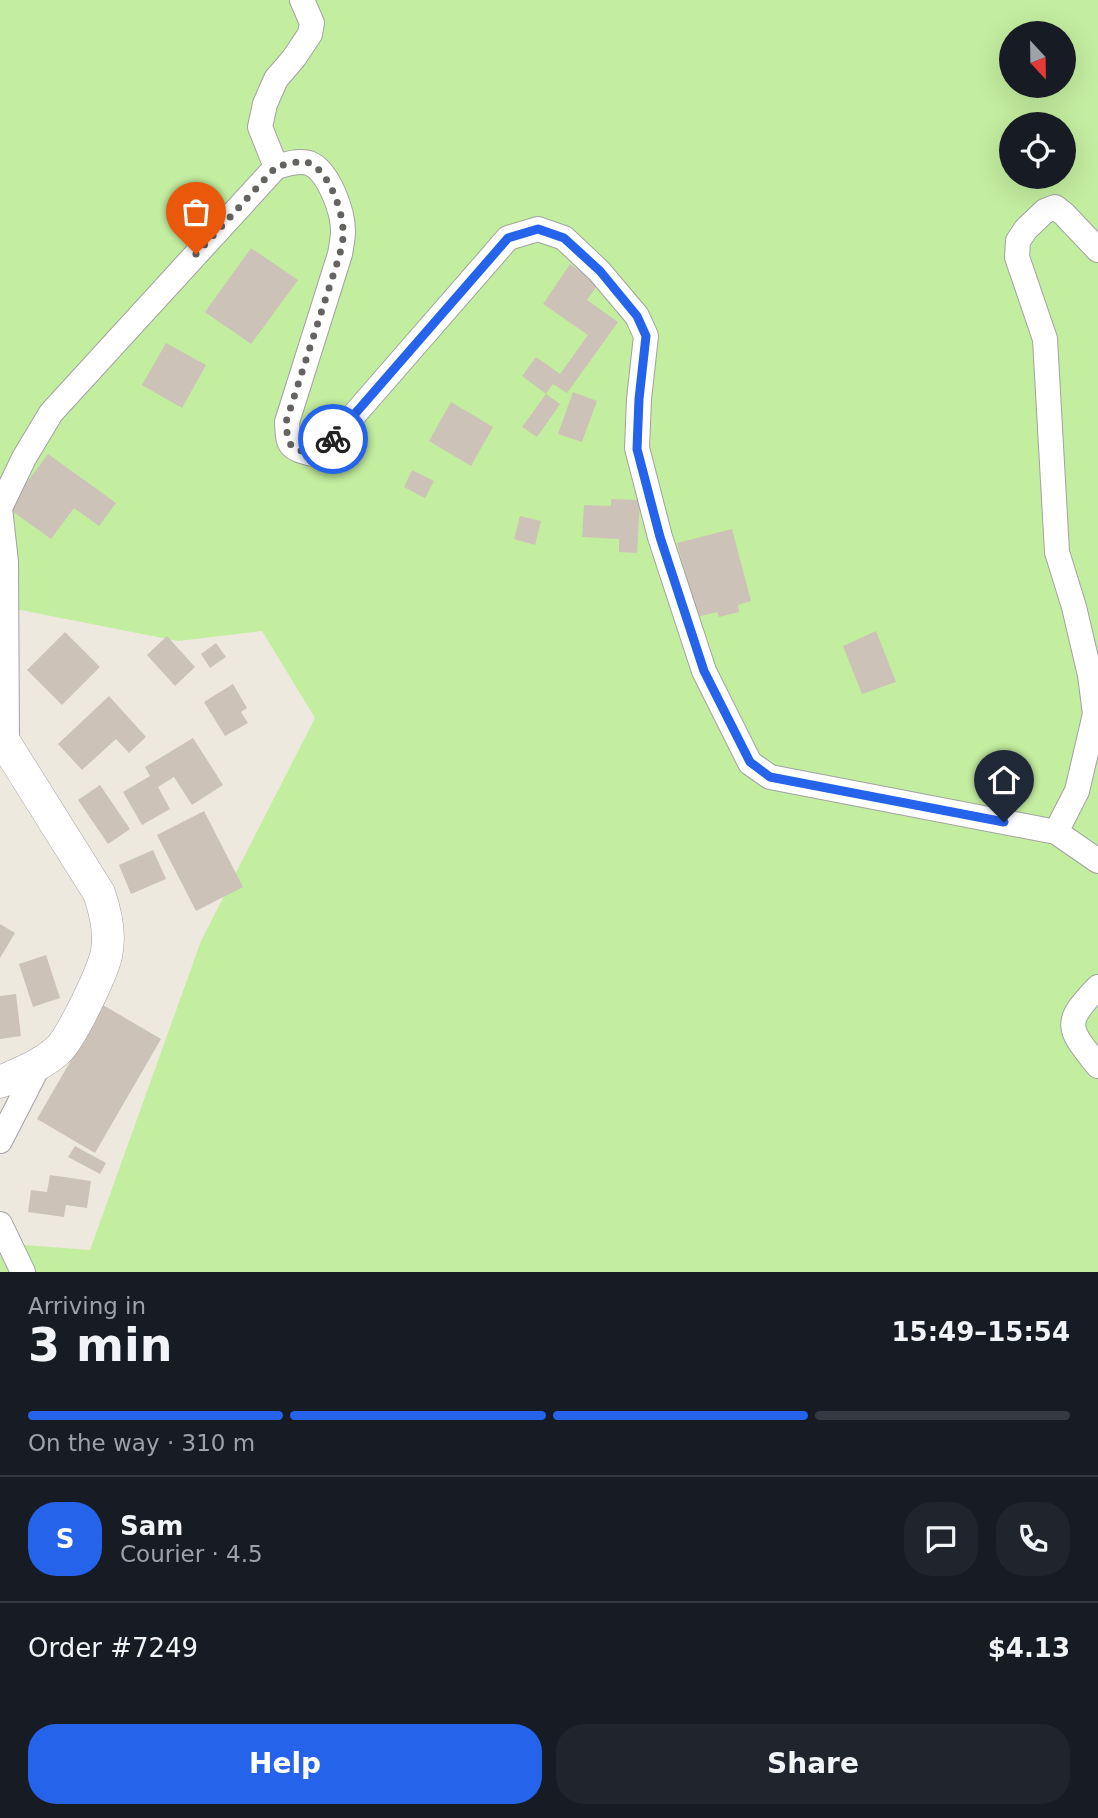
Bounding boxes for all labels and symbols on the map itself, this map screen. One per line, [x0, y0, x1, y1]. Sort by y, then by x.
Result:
north arrow [999, 21, 1076, 98]
pin [166, 182, 226, 254]
courier [298, 404, 368, 474]
pin [974, 750, 1034, 822]

